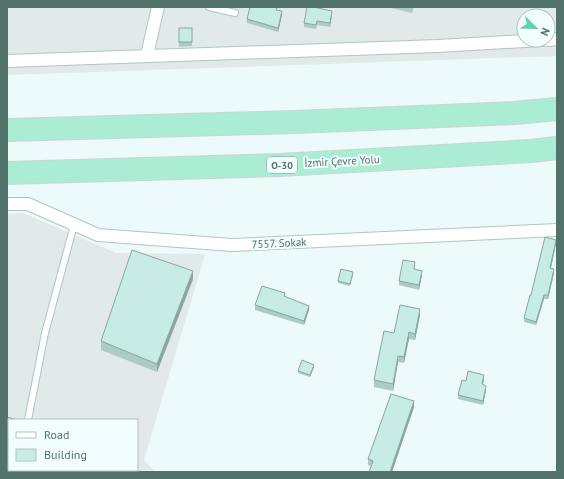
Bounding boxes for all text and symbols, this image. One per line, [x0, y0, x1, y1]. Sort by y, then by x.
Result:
north arrow [516, 8, 556, 48]
text: N [537, 26, 553, 38]
street label: İzmir Çevre Yolu [304, 152, 380, 170]
road number: O-30 [267, 157, 297, 173]
street label: 7557. Sokak [251, 235, 308, 251]
legend [8, 419, 138, 471]
text: Road [44, 427, 69, 442]
text: Building [44, 447, 87, 462]

